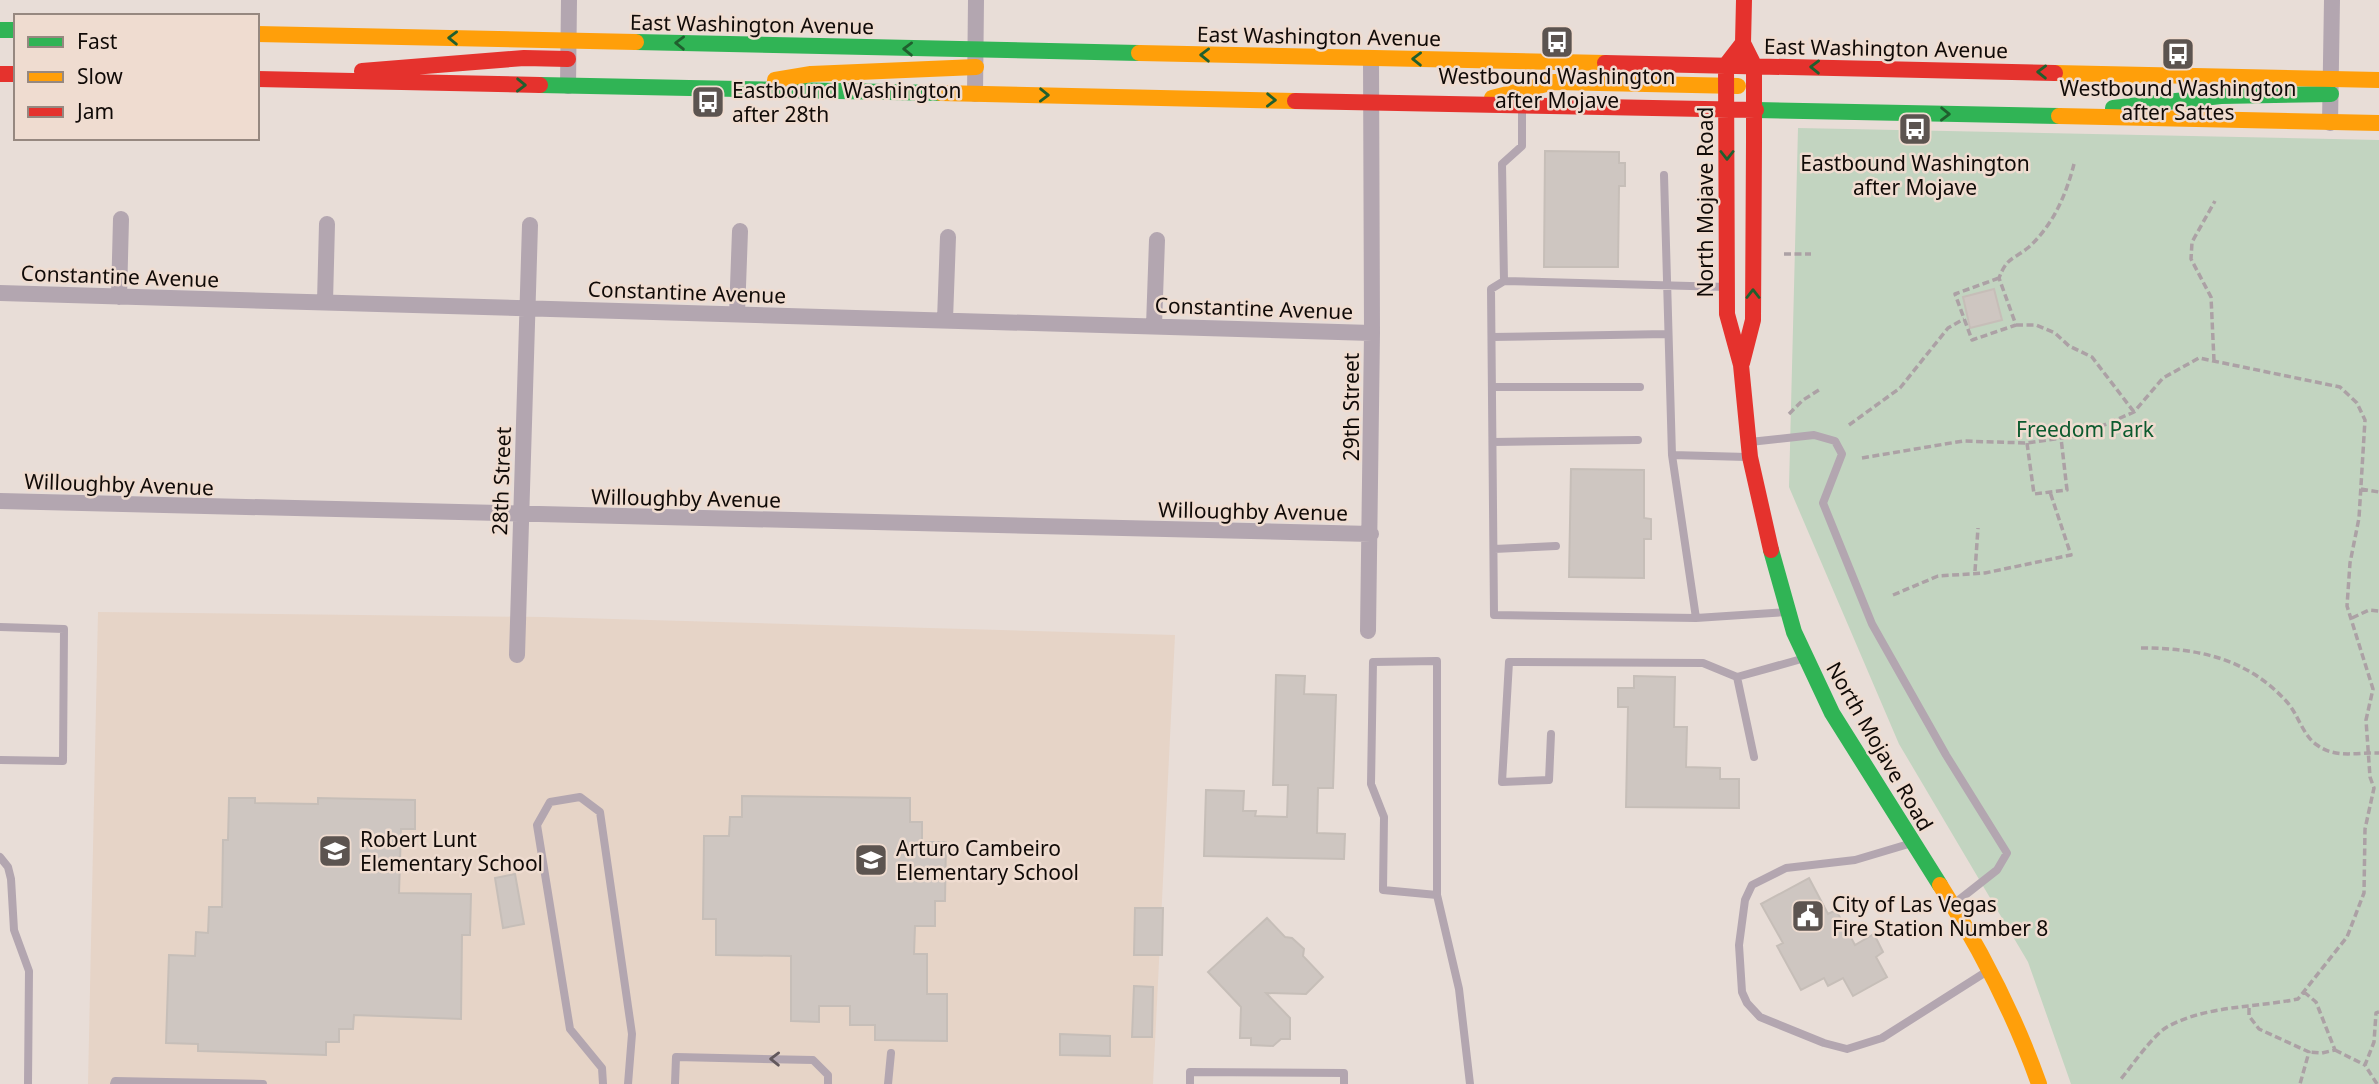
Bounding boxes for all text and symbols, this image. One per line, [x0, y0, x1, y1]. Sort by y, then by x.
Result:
street label: East Washington Avenue [630, 8, 874, 40]
legend [14, 14, 259, 140]
street label: East Washington Avenue [1197, 20, 1441, 52]
bus stop icon: Westbound Washington after Mojave [1538, 23, 1576, 61]
text: Fast [77, 27, 118, 55]
one-way arrow [447, 30, 458, 46]
street label: East Washington Avenue [1764, 32, 2008, 64]
one-way arrow [675, 35, 685, 51]
bus stop icon: Westbound Washington after Sattes [2159, 35, 2197, 73]
one-way arrow [902, 41, 913, 56]
one-way arrow [1199, 47, 1210, 62]
one-way arrow [1411, 51, 1422, 66]
one-way arrow [1809, 59, 1820, 75]
text: Slow [77, 62, 123, 90]
place label: Westbound Washington after Mojave [1438, 62, 1676, 114]
one-way arrow [2036, 65, 2047, 80]
place label: Westbound Washington after Sattes [2059, 74, 2297, 126]
place label: Eastbound Washington after 28th [732, 76, 962, 128]
one-way arrow [517, 77, 527, 93]
bus stop icon: Eastbound Washington after 28th [689, 83, 727, 121]
one-way arrow [1038, 88, 1049, 103]
one-way arrow [1266, 93, 1277, 108]
text: Jam [75, 97, 114, 125]
street label: North Mojave Road [1691, 107, 1719, 297]
one-way arrow [1940, 107, 1951, 122]
bus stop icon: Eastbound Washington after Mojave [1896, 110, 1934, 148]
place label: Eastbound Washington after Mojave [1800, 149, 2030, 201]
one-way arrow [1719, 150, 1735, 160]
street label: Constantine Avenue [20, 259, 220, 293]
street label: Constantine Avenue [587, 275, 787, 309]
one-way arrow [1745, 288, 1761, 298]
street label: Constantine Avenue [1154, 291, 1354, 325]
street label: 29th Street [1337, 352, 1365, 461]
park label: Freedom Park [2016, 415, 2155, 443]
street label: 28th Street [485, 426, 517, 536]
street label: Willoughby Avenue [24, 467, 214, 501]
street label: Willoughby Avenue [591, 482, 781, 514]
street label: Willoughby Avenue [1158, 495, 1348, 527]
street label: North Mojave Road [1820, 656, 1940, 836]
place label: Robert Lunt Elementary School [360, 825, 543, 877]
school or university icon: Robert Lunt Elementary School [316, 832, 354, 870]
place label: Arturo Cambeiro Elementary School [896, 834, 1079, 886]
school or university icon: Arturo Cambeiro Elementary School [852, 841, 890, 879]
place label: City of Las Vegas Fire Station Number 8 [1832, 890, 2048, 942]
public building icon: City of Las Vegas Fire Station Number 8 [1789, 897, 1827, 935]
one-way arrow [769, 1051, 780, 1067]

